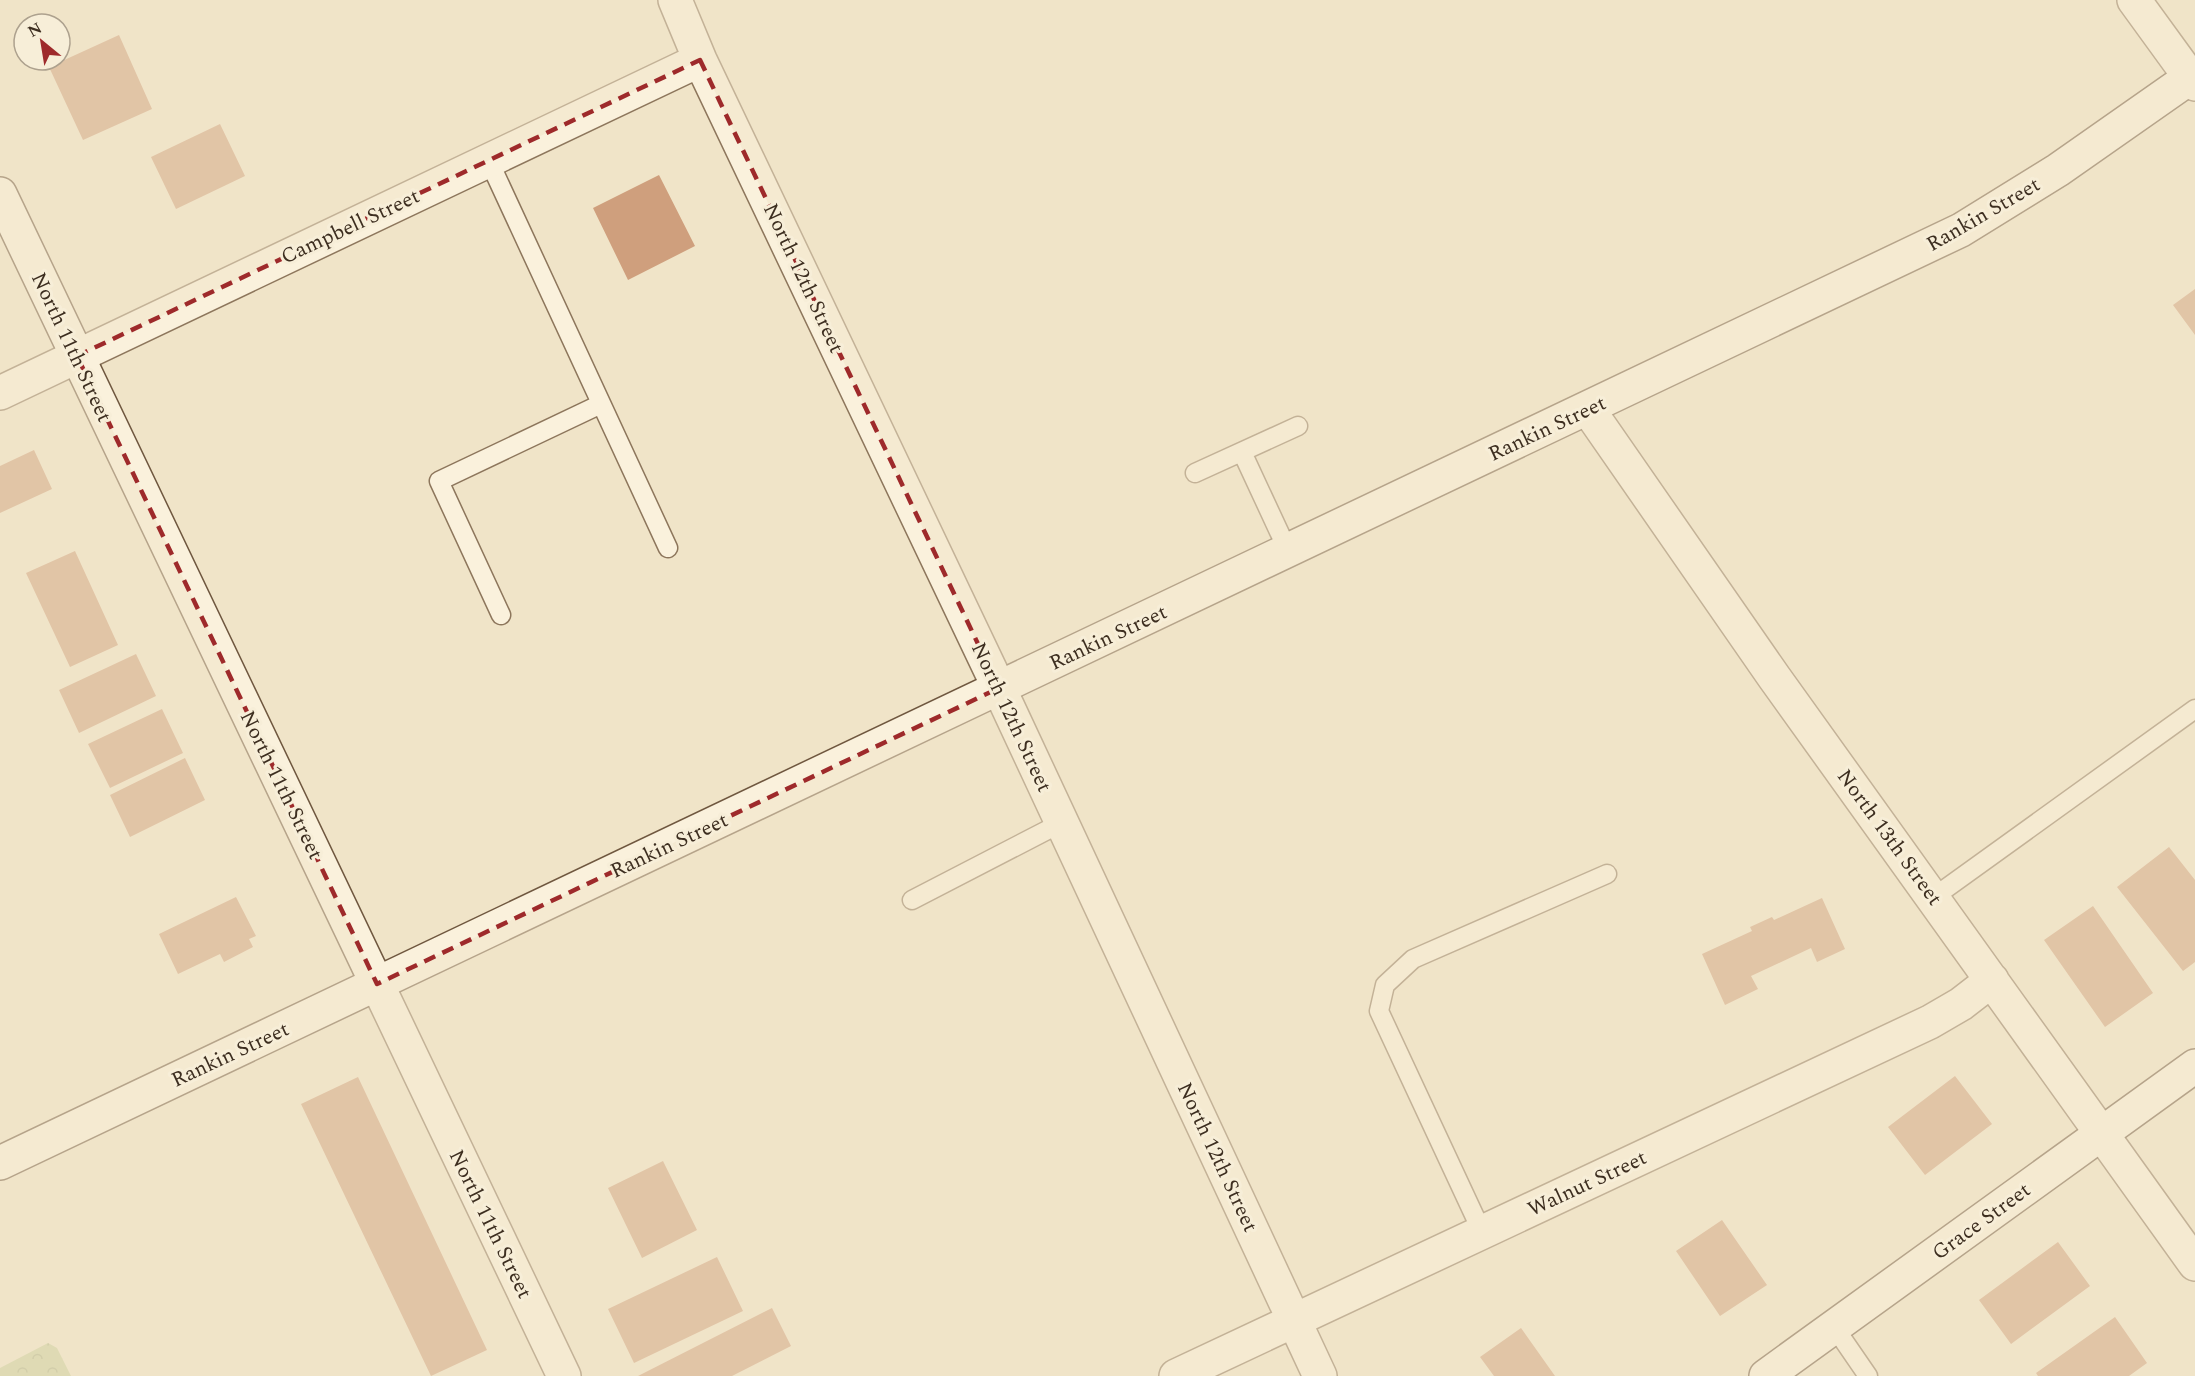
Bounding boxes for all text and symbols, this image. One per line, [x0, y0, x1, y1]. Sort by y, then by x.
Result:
north arrow [12, 12, 72, 72]
text: N [23, 16, 47, 44]
street label: Rankin Street [1920, 169, 2047, 260]
street label: Campbell Street [276, 181, 425, 273]
street label: North 12th Street [754, 198, 852, 359]
street label: North 11th Street [22, 267, 120, 428]
street label: Rankin Street [1483, 388, 1612, 470]
street label: Rankin Street [1044, 597, 1173, 679]
street label: North 12th Street [962, 637, 1060, 798]
street label: North 11th Street [231, 705, 331, 865]
street label: North 13th Street [1829, 763, 1950, 913]
street label: Rankin Street [605, 805, 734, 887]
street label: Rankin Street [166, 1014, 295, 1096]
street label: North 12th Street [1168, 1077, 1266, 1238]
street label: Walnut Street [1523, 1142, 1652, 1226]
street label: North 11th Street [440, 1144, 540, 1304]
street label: Grace Street [1925, 1175, 2038, 1269]

